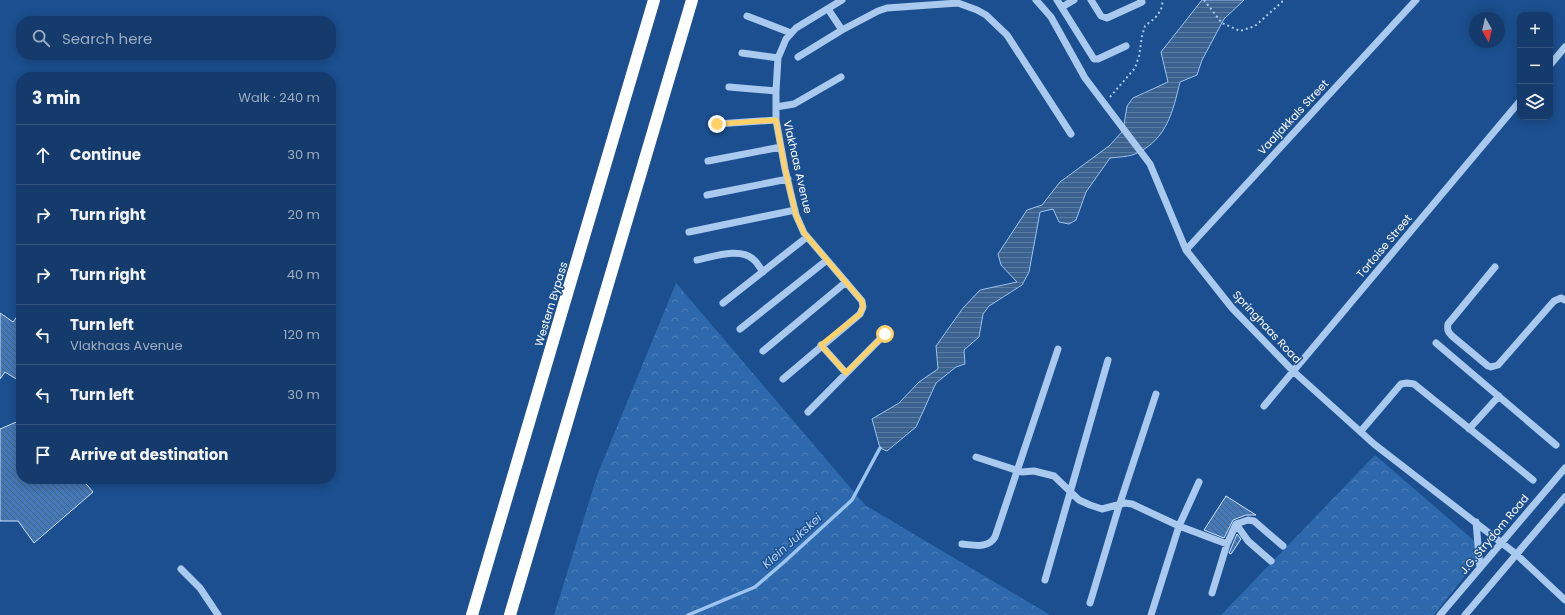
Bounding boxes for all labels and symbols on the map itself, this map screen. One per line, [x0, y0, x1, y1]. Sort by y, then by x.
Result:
north arrow [1469, 12, 1505, 48]
street label: Vaaljakkals Street [1254, 76, 1332, 158]
route end [708, 115, 726, 133]
street label: Vlakhaas Avenue [780, 119, 817, 215]
street label: Tortoise Street [1353, 211, 1415, 281]
street label: Western Bypass [531, 260, 572, 348]
street label: Springhaas Road [1229, 287, 1305, 367]
route start [876, 325, 894, 343]
street label: J.G. Strydom Road [1456, 491, 1532, 577]
water label: Klein Jukskei [758, 509, 826, 572]

